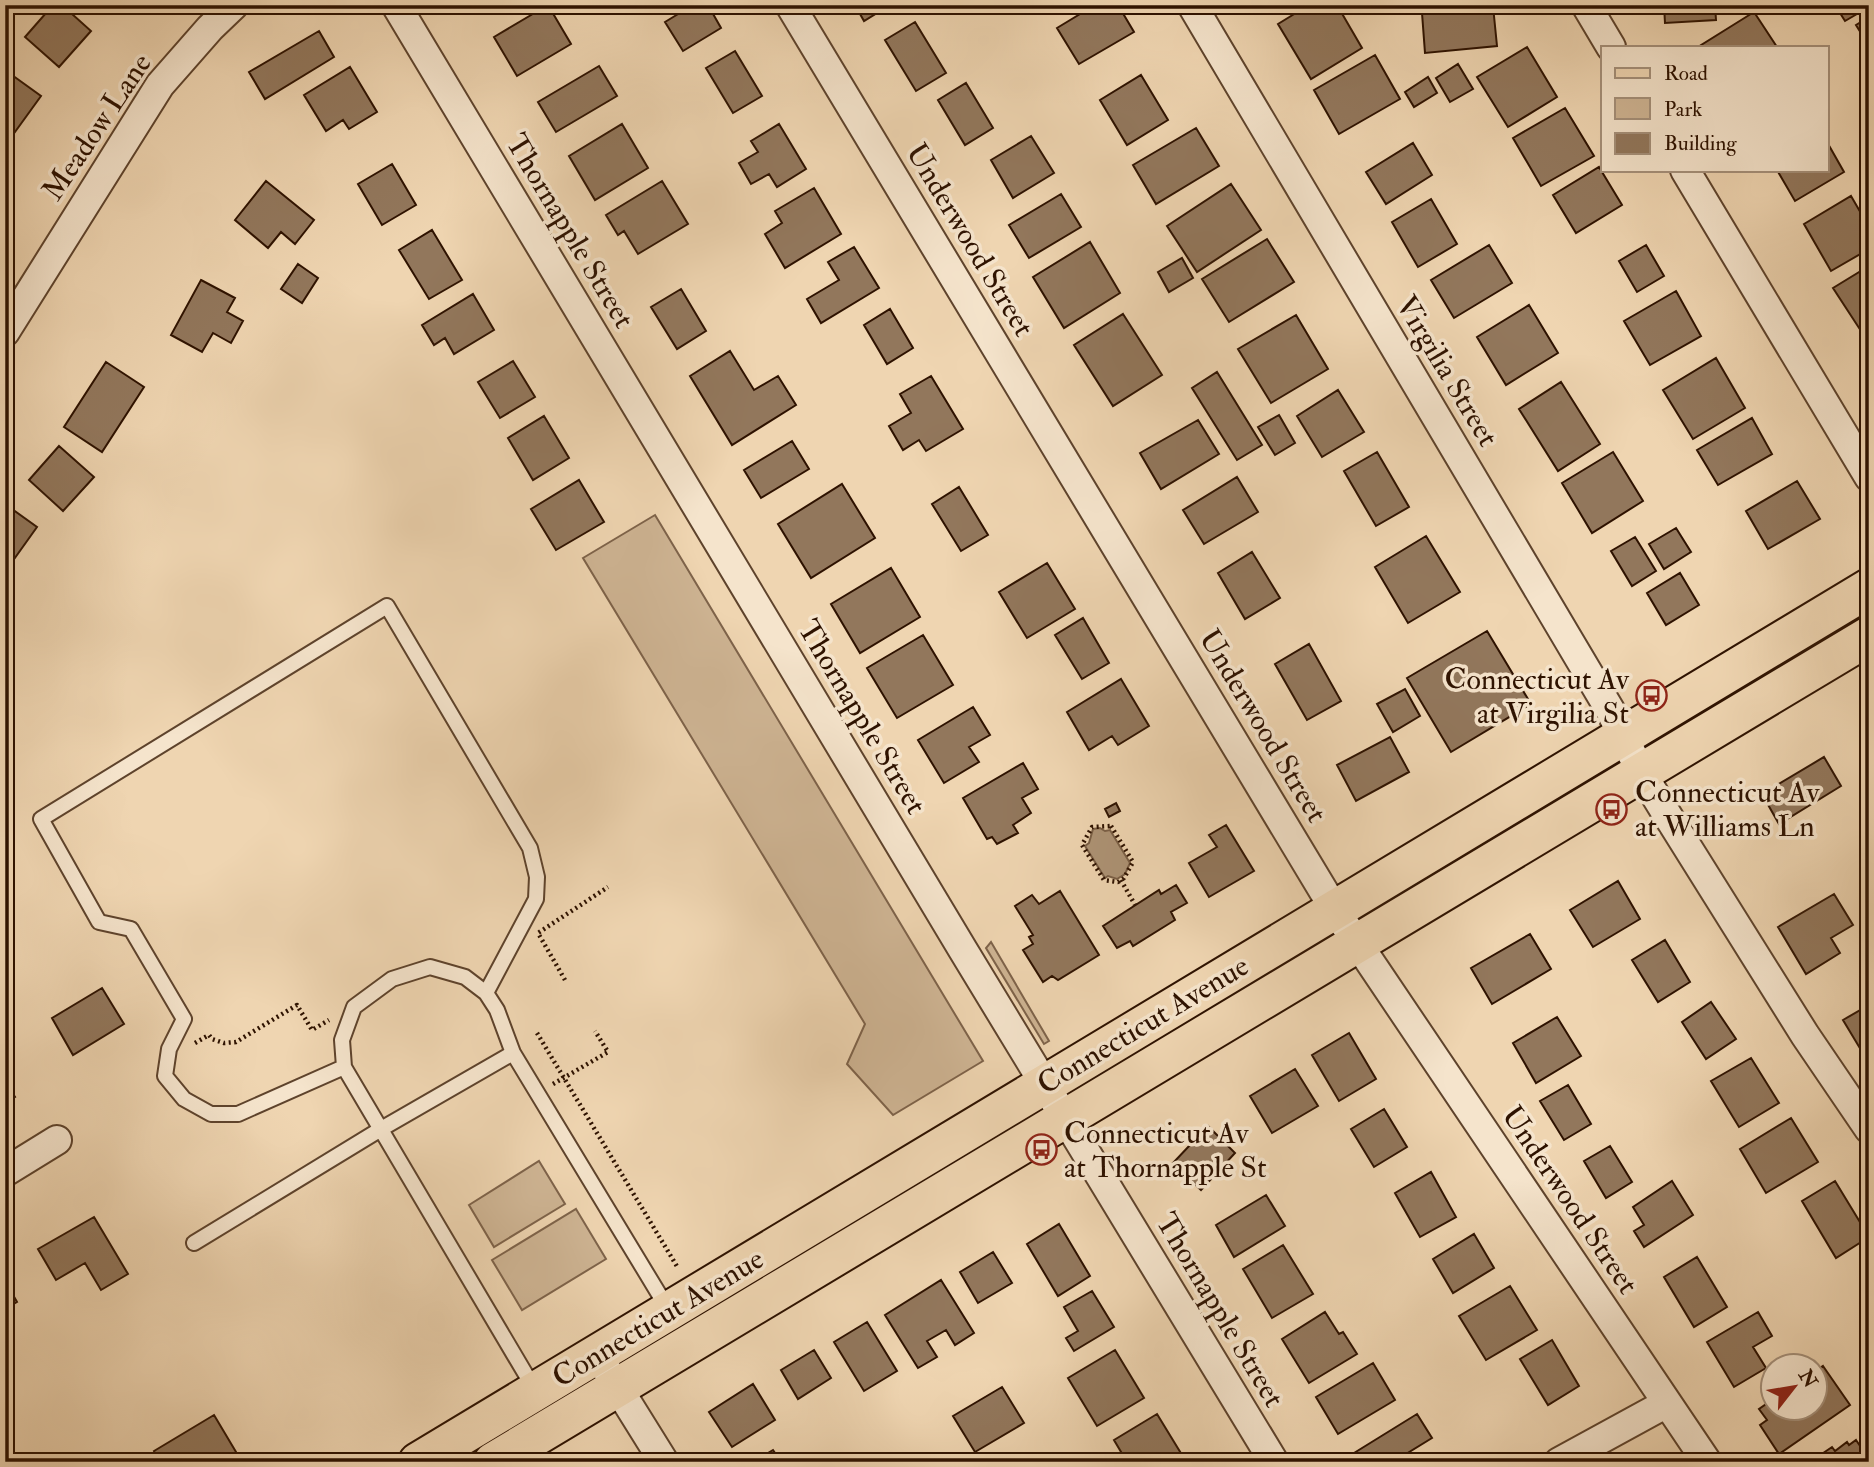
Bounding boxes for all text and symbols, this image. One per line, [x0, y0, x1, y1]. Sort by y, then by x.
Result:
street label: Meadow Lane [34, 46, 160, 208]
legend [1601, 46, 1828, 172]
text: Road [1664, 60, 1709, 87]
text: Park [1664, 96, 1702, 123]
street label: Thornapple Street [497, 127, 643, 335]
text: Building [1664, 130, 1737, 157]
street label: Underwood Street [898, 137, 1042, 344]
street label: Virgilia Street [1387, 289, 1507, 453]
street label: Thornapple Street [789, 613, 935, 821]
street label: Underwood Street [1191, 623, 1335, 830]
place label: Connecticut Av at Virgilia St [1445, 661, 1630, 732]
bus stop icon: Connecticut Av at Virgilia St [1635, 679, 1669, 713]
place label: Connecticut Av at Williams Ln [1635, 774, 1820, 845]
bus stop icon: Connecticut Av at Williams Ln [1595, 792, 1629, 826]
street label: Connecticut Avenue [1031, 947, 1255, 1103]
street label: Underwood Street [1493, 1099, 1647, 1301]
place label: Connecticut Av at Thornapple St [1064, 1115, 1267, 1186]
bus stop icon: Connecticut Av at Thornapple St [1024, 1133, 1058, 1167]
street label: Thornapple Street [1147, 1206, 1293, 1414]
street label: Connecticut Avenue [546, 1240, 770, 1396]
north arrow [1758, 1352, 1828, 1422]
text: N [1793, 1364, 1823, 1393]

